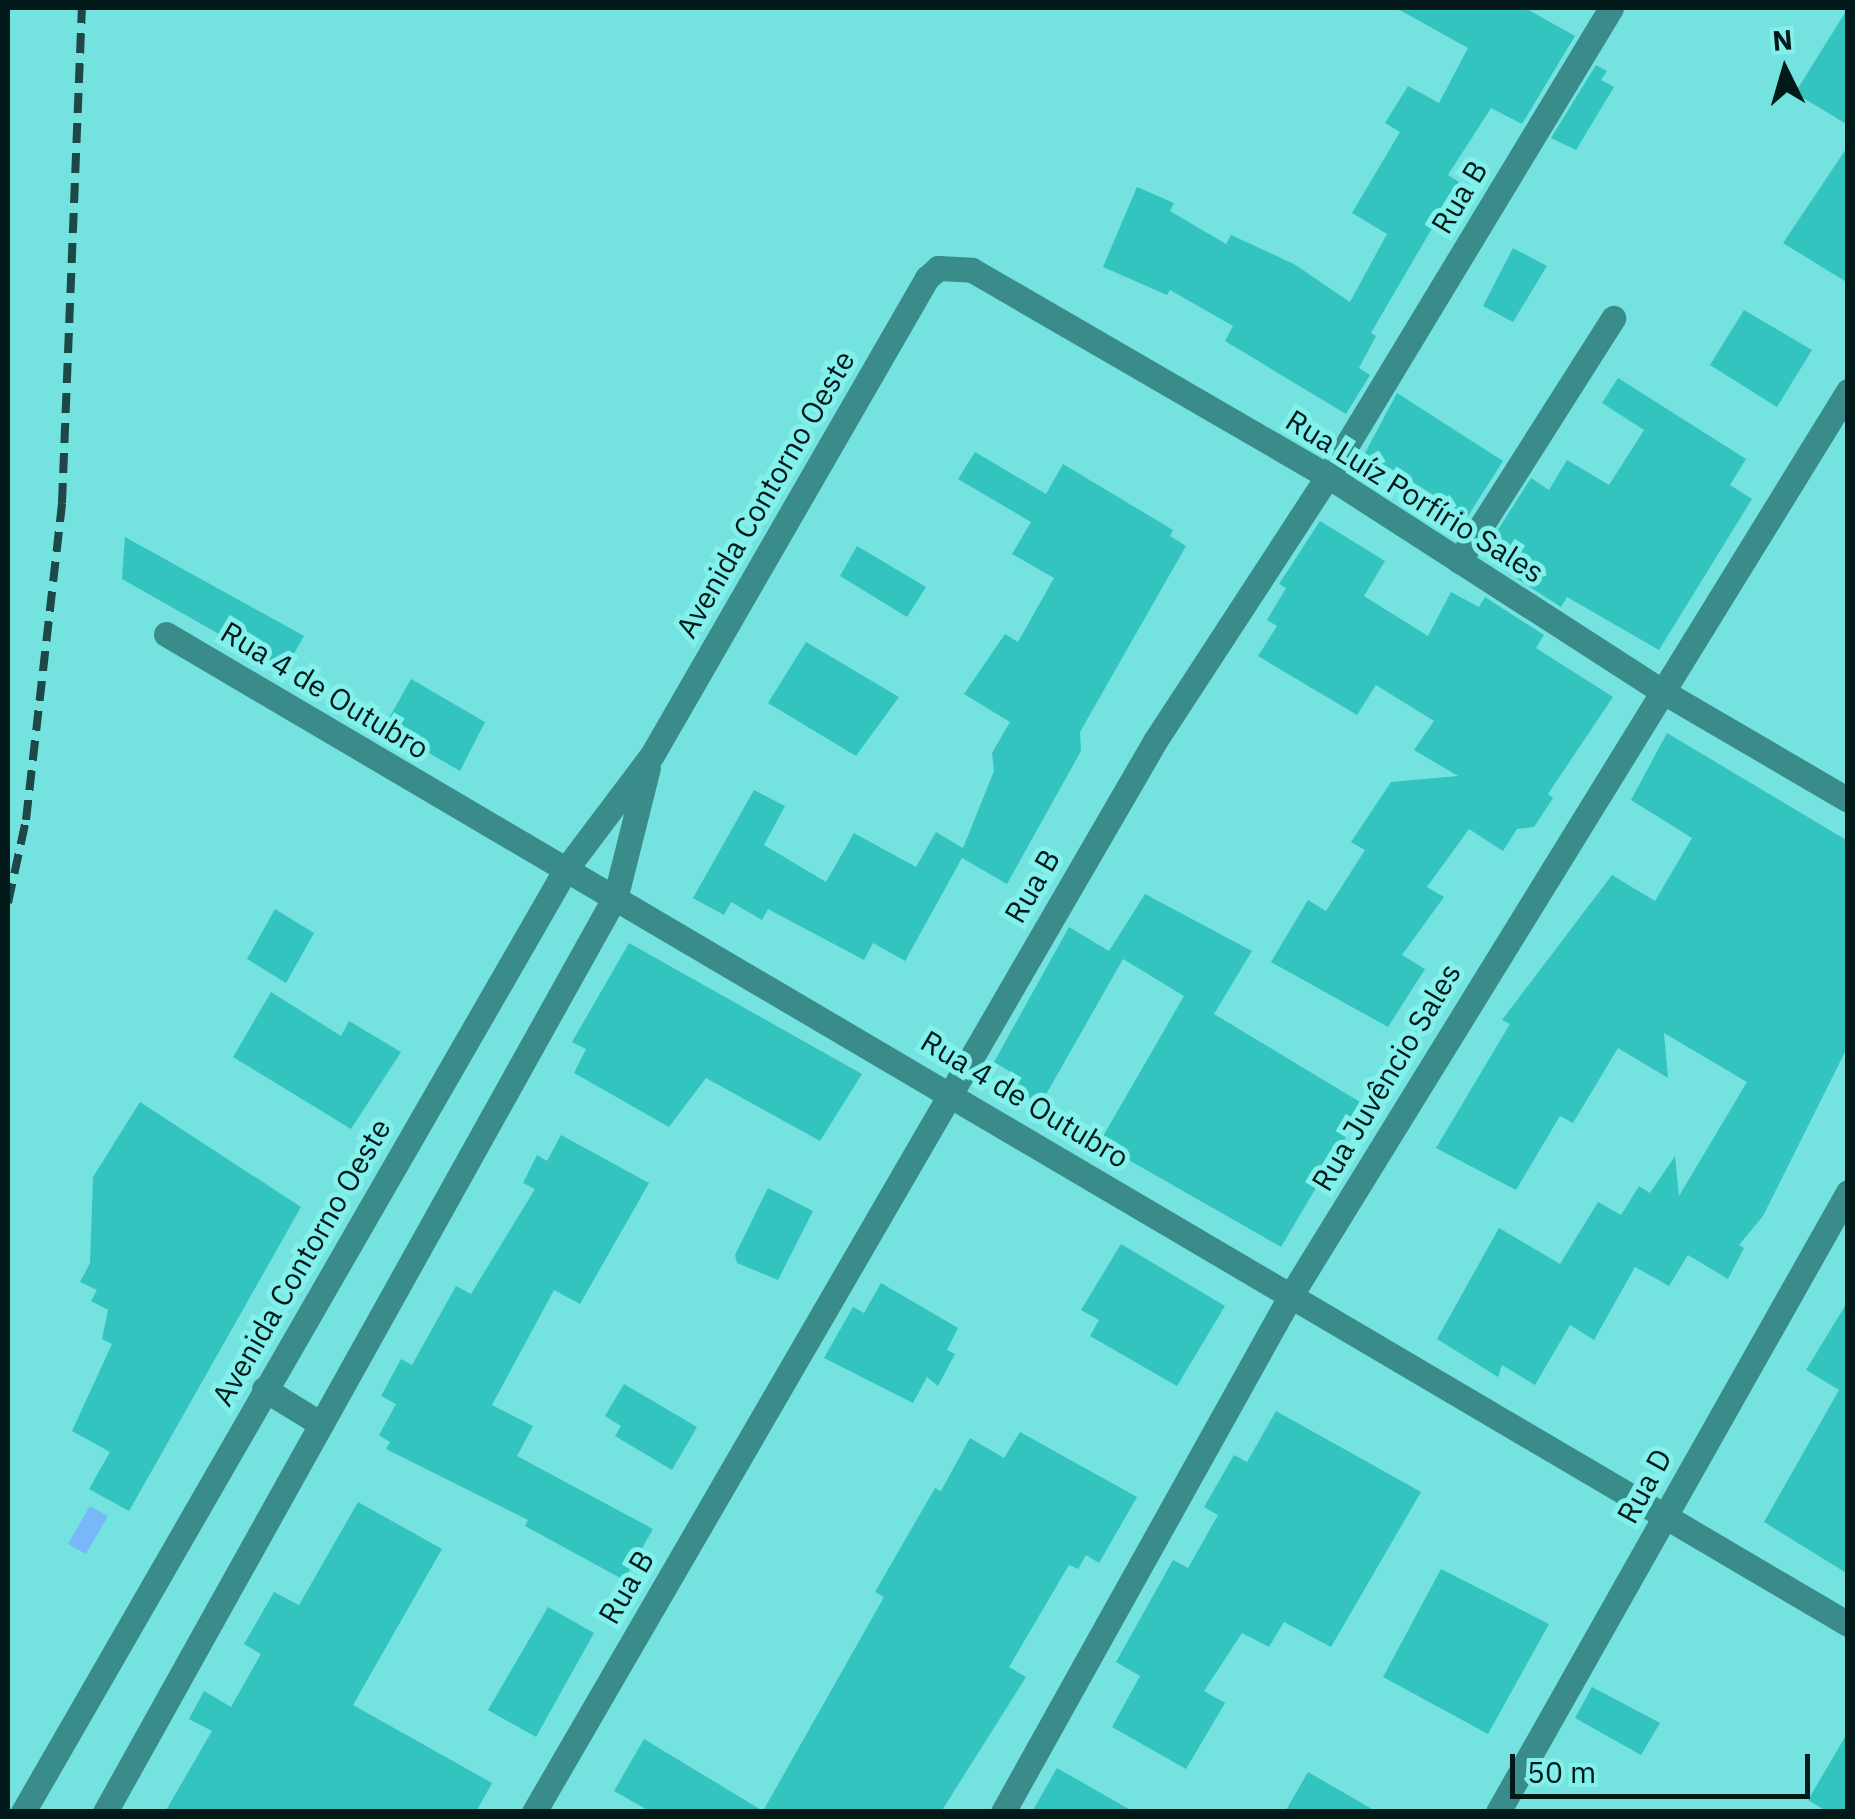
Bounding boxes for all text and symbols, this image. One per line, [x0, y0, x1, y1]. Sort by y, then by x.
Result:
north arrow [1735, 20, 1835, 120]
text: N [1771, 20, 1794, 59]
street label: Rua B [1423, 154, 1495, 240]
street label: Avenida Contorno Oeste [668, 344, 862, 644]
street label: Rua Luíz Porfírio Sales [1279, 402, 1551, 590]
street label: Rua 4 de Outubro [214, 614, 436, 766]
street label: Rua B [997, 843, 1067, 929]
street label: Rua Juvêncio Sales [1304, 957, 1468, 1197]
street label: Rua 4 de Outubro [914, 1023, 1136, 1175]
street label: Avenida Contorno Oeste [204, 1112, 398, 1412]
street label: Rua D [1609, 1443, 1679, 1529]
street label: Rua B [591, 1544, 661, 1630]
scale bar [1515, 1734, 1815, 1796]
text: 50 m [1527, 1752, 1596, 1791]

